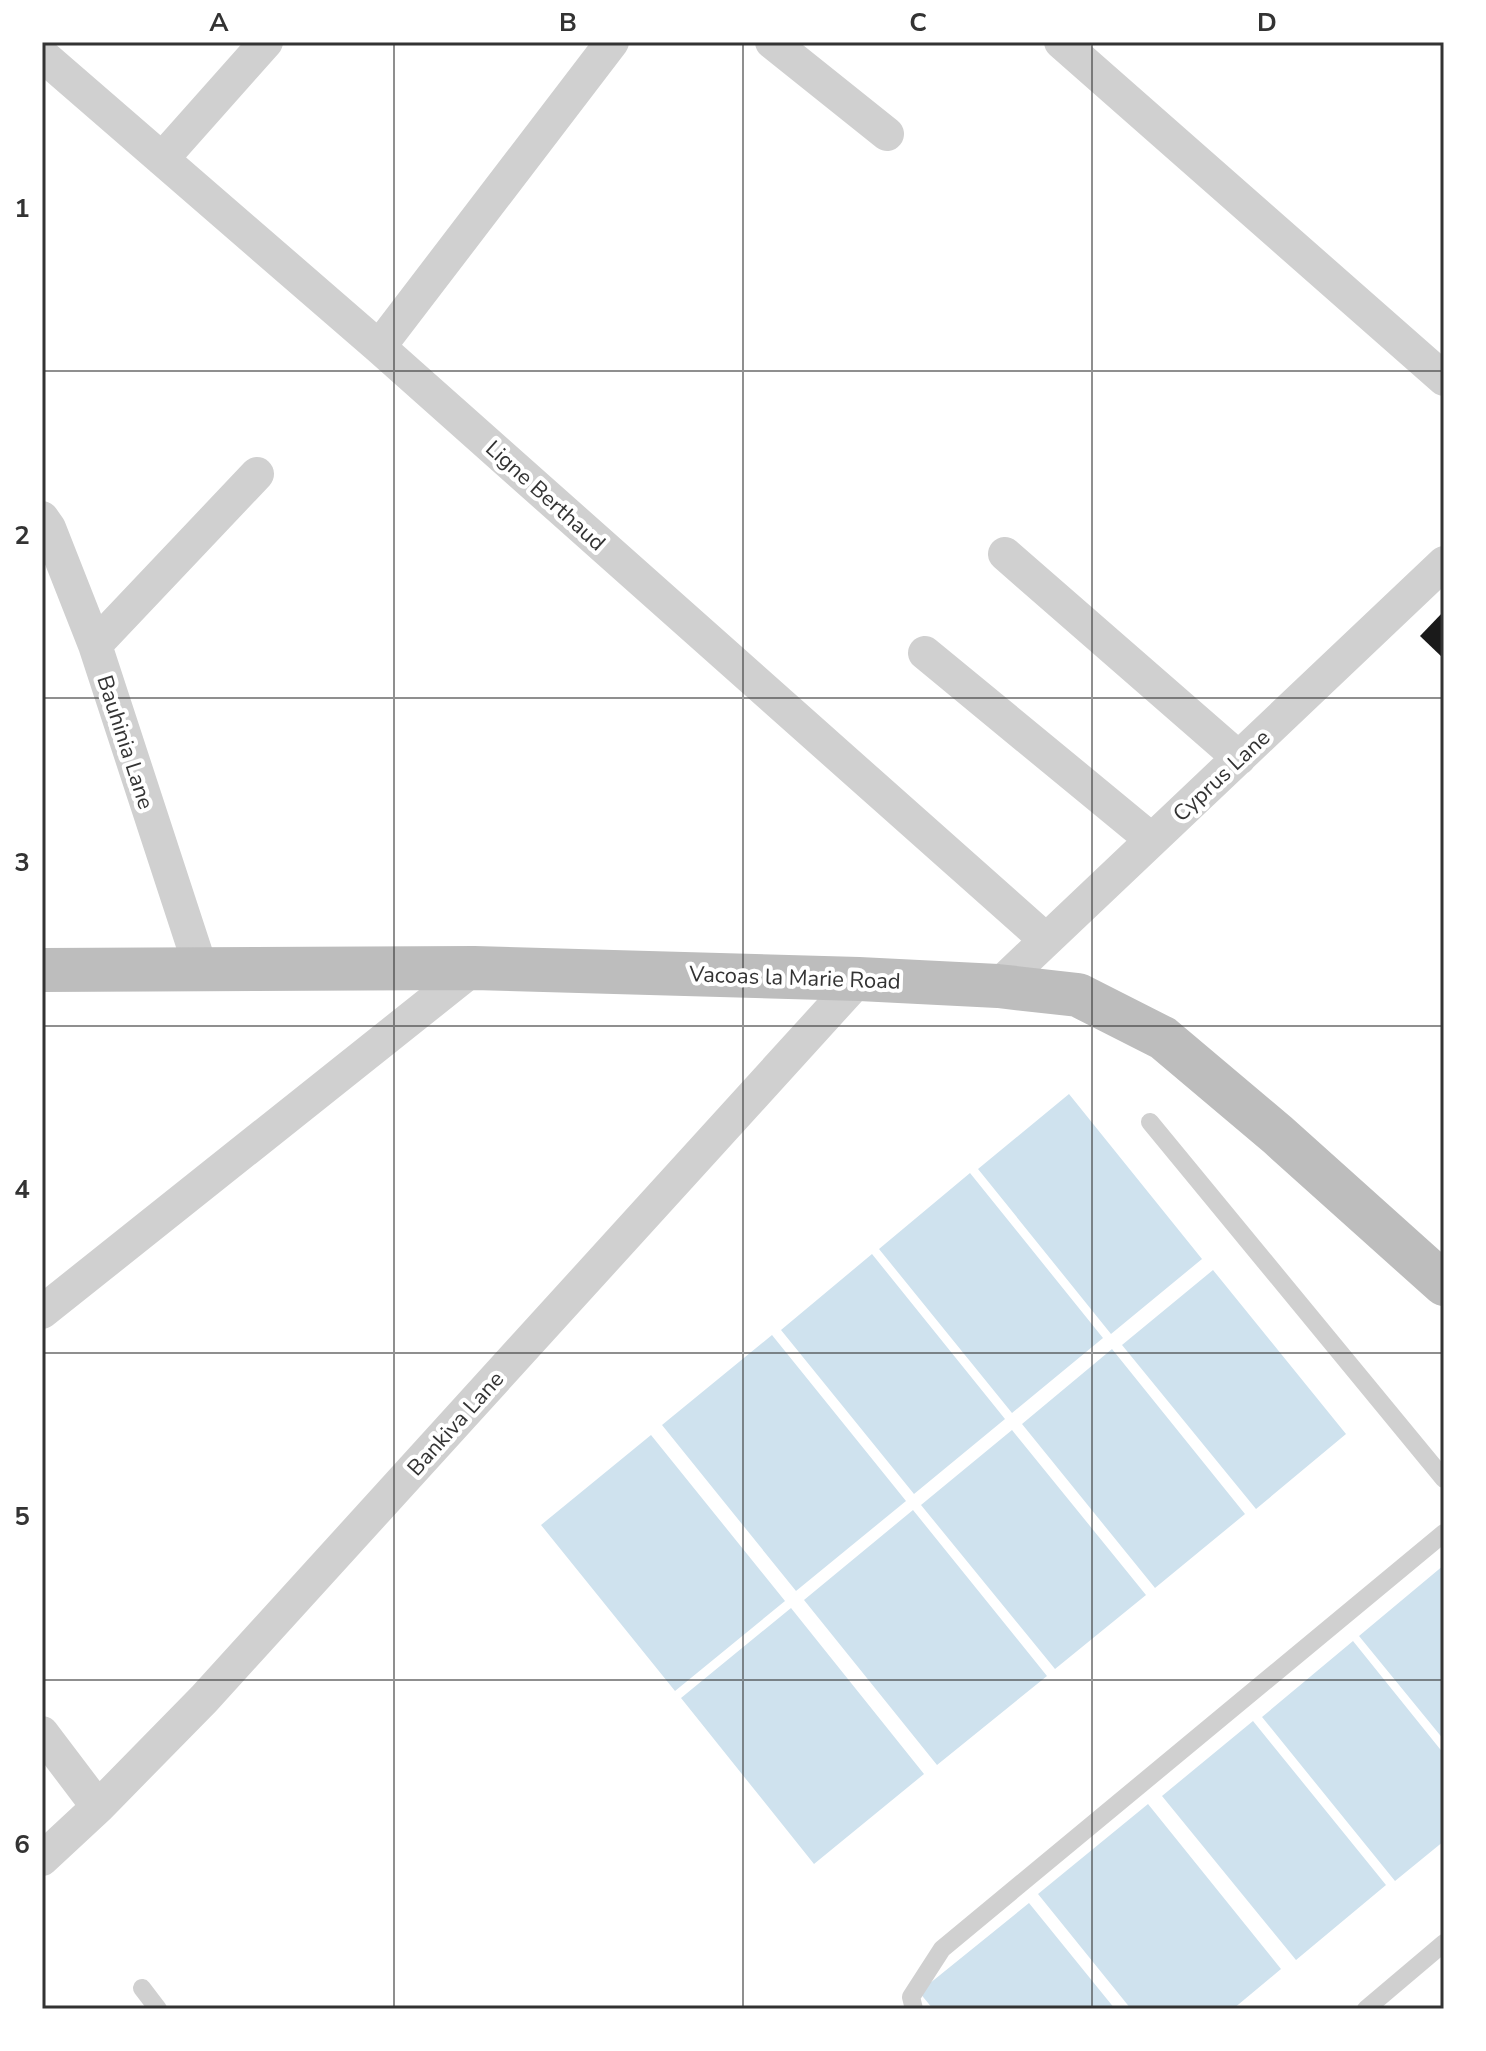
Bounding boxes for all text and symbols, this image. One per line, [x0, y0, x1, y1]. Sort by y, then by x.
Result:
text: A [209, 5, 229, 40]
text: B [559, 5, 577, 40]
text: C [909, 5, 927, 40]
text: D [1257, 5, 1277, 40]
text: 1 [14, 191, 30, 226]
street label: Ligne Berthaud [479, 434, 612, 558]
text: 2 [14, 518, 30, 553]
street label: Bauhinia Lane [89, 671, 161, 813]
street label: Cyprus Lane [1167, 723, 1277, 829]
text: 3 [14, 845, 30, 880]
street label: Vacoas la Marie Road [688, 959, 901, 997]
text: 4 [14, 1172, 30, 1207]
street label: Bankiva Lane [401, 1365, 511, 1483]
text: 5 [14, 1499, 30, 1534]
text: 6 [14, 1827, 30, 1862]

